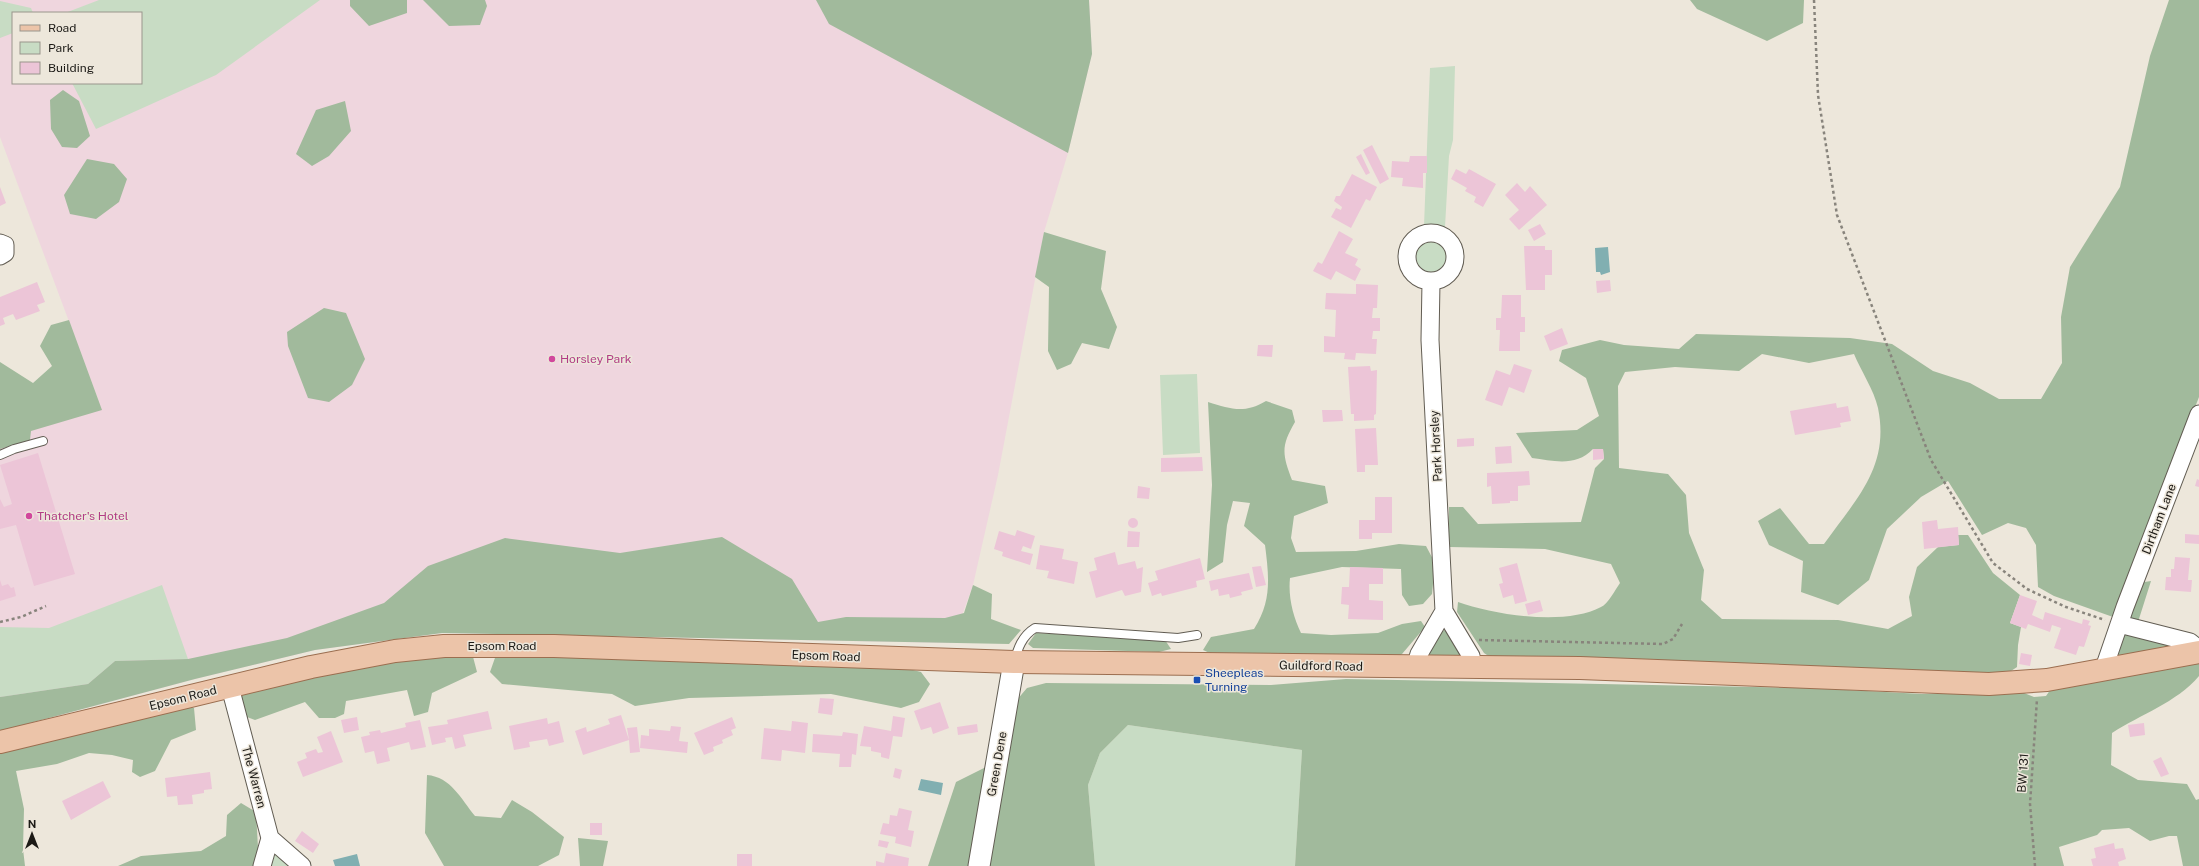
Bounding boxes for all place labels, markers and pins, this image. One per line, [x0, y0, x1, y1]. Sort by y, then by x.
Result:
place label: Horsley Park [560, 352, 632, 366]
marker: Horsley Park [547, 354, 557, 364]
place label: Thatcher's Hotel [37, 509, 129, 523]
marker: Thatcher's Hotel [24, 511, 34, 521]
place label: Sheepleas Turning [1205, 666, 1263, 694]
marker: Sheepleas Turning [1192, 675, 1202, 685]

